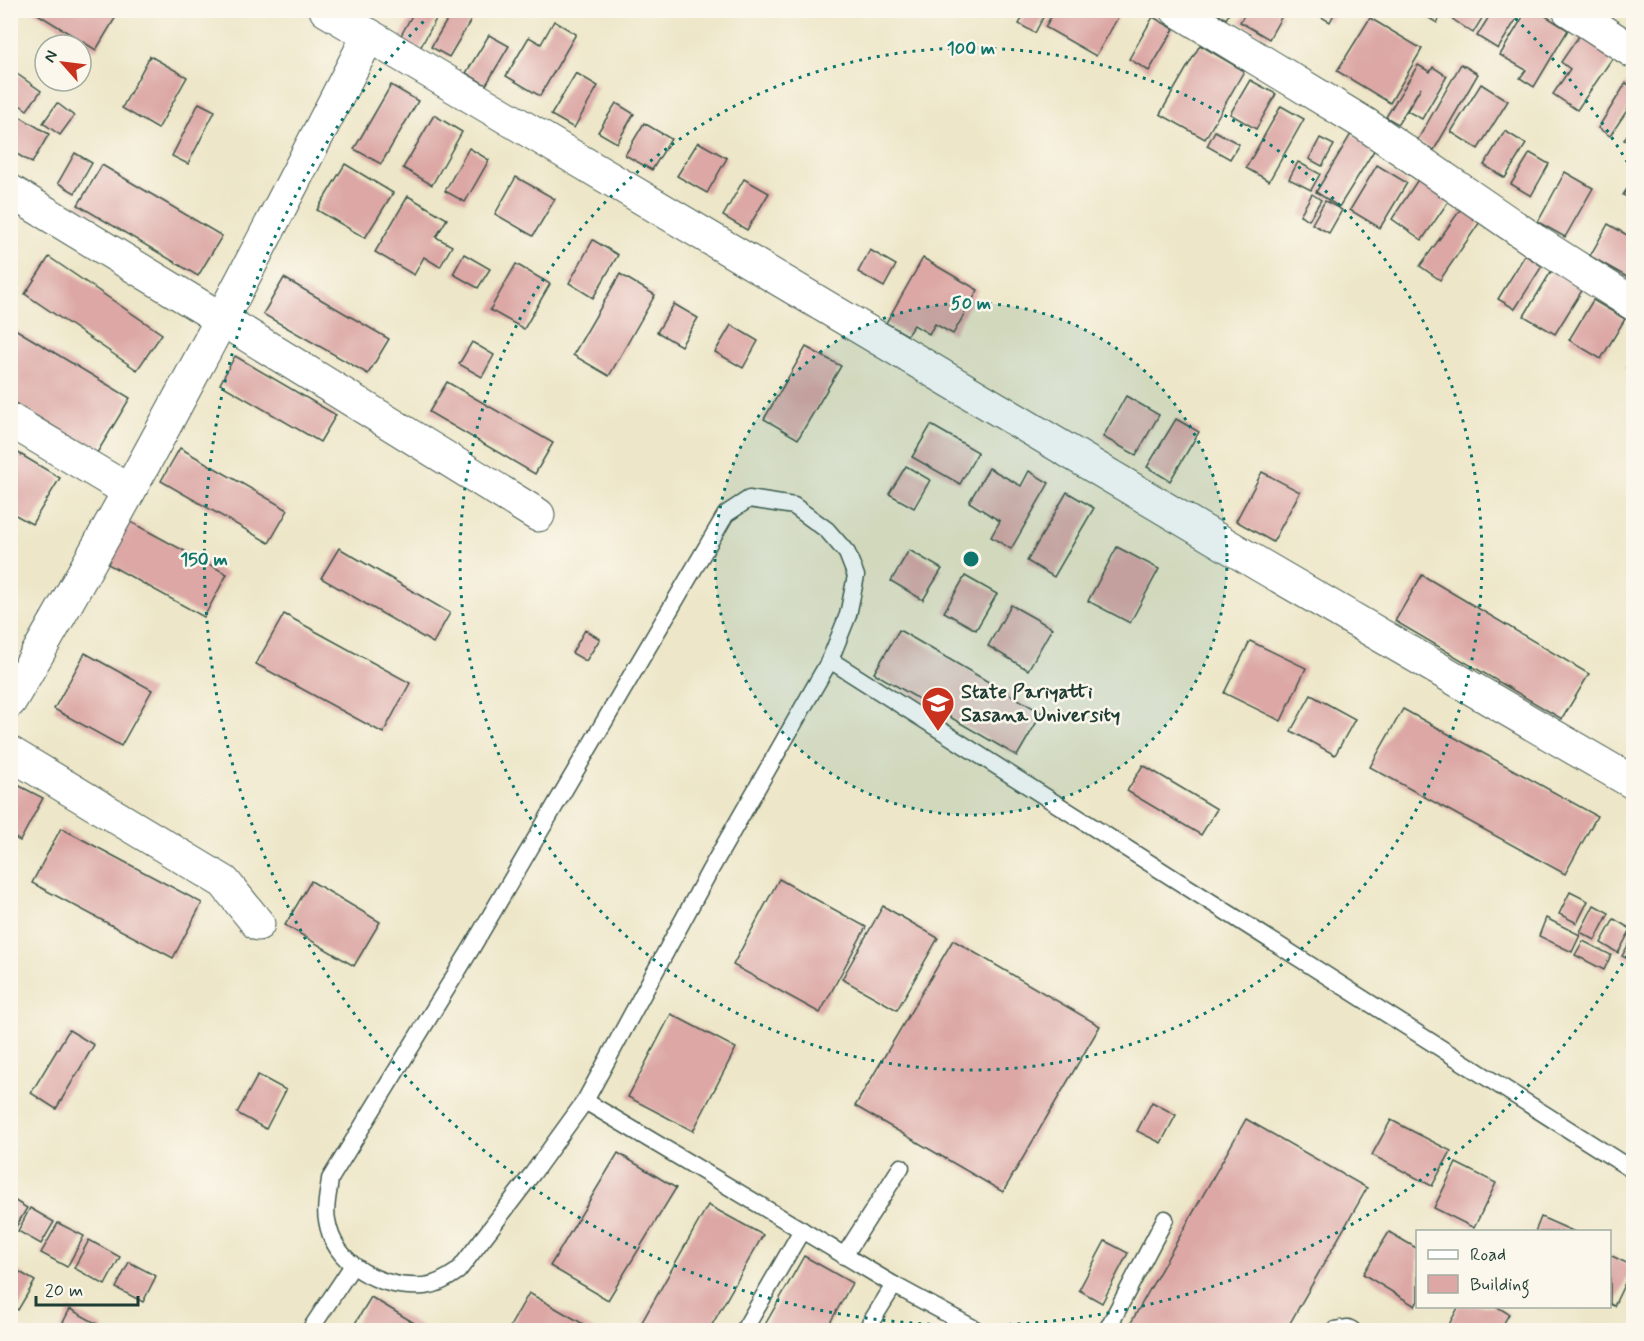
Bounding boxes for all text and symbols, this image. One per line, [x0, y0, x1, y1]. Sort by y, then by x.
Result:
north arrow [33, 33, 93, 93]
text: 100 m [947, 37, 995, 61]
text: N [39, 47, 63, 66]
text: 50 m [951, 292, 991, 316]
text: 150 m [180, 548, 228, 572]
centre of rings [961, 549, 981, 569]
place label: State Pariyatti Sasana University [961, 679, 1120, 729]
school or university icon: State Pariyatti Sasana University [920, 685, 956, 732]
legend [1416, 1230, 1611, 1308]
text: Road [1470, 1243, 1506, 1267]
scale bar [36, 1269, 138, 1307]
text: Building [1470, 1273, 1530, 1299]
text: 20 m [45, 1279, 83, 1303]

